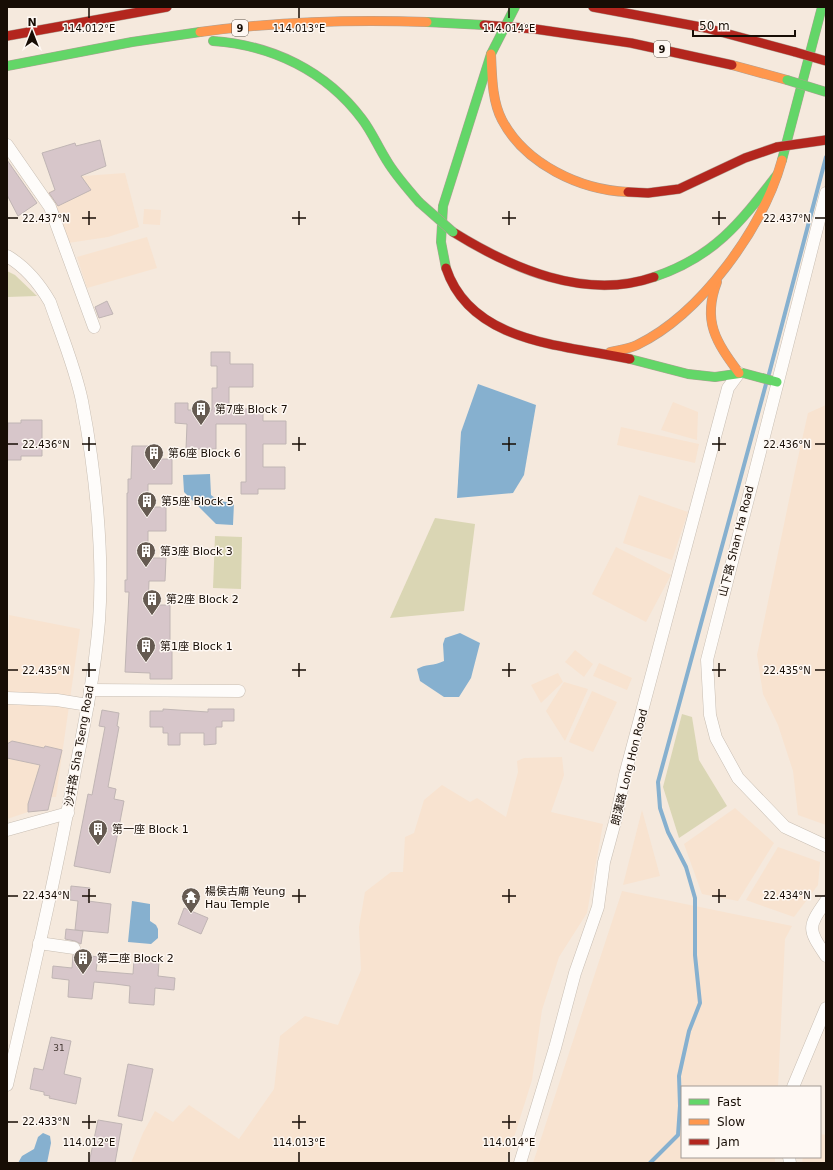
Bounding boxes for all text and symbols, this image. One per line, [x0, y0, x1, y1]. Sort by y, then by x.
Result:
north arrow [12, 12, 52, 52]
scale bar [693, 12, 795, 38]
text: N [27, 16, 37, 29]
text: 50 m [699, 19, 730, 33]
road number: 9 [232, 20, 248, 36]
text: 114.012°E [63, 23, 115, 34]
text: 114.013°E [273, 23, 325, 34]
text: 114.014°E [483, 23, 535, 34]
road number: 9 [654, 41, 670, 57]
text: 22.437°N [22, 213, 70, 224]
text: 22.437°N [763, 213, 811, 224]
building icon: 第7座 Block 7 [190, 398, 212, 426]
place label: 第7座 Block 7 [215, 403, 288, 416]
text: 22.436°N [22, 439, 70, 450]
text: 22.436°N [763, 439, 811, 450]
building icon: 第6座 Block 6 [143, 442, 165, 470]
place label: 第6座 Block 6 [168, 447, 241, 460]
street label: 山下路 Shan Ha Road [716, 484, 757, 598]
building icon: 第5座 Block 5 [136, 490, 158, 518]
place label: 第5座 Block 5 [161, 495, 234, 508]
building icon: 第3座 Block 3 [135, 540, 157, 568]
place label: 第3座 Block 3 [160, 545, 233, 558]
building icon: 第2座 Block 2 [141, 588, 163, 616]
place label: 第2座 Block 2 [166, 593, 239, 606]
building icon: 第1座 Block 1 [135, 635, 157, 663]
place label: 第1座 Block 1 [160, 640, 233, 653]
text: 22.435°N [22, 665, 70, 676]
text: 22.435°N [763, 665, 811, 676]
street label: 沙井路 Sha Tseng Road [62, 684, 97, 808]
street label: 朗漢路 Long Hon Road [609, 707, 650, 827]
building icon: 第一座 Block 1 [87, 818, 109, 846]
place label: 第一座 Block 1 [112, 823, 189, 836]
place label: 楊侯古廟 Yeung Hau Temple [205, 885, 285, 911]
temple icon: 楊侯古廟 Yeung Hau Temple [180, 886, 202, 914]
text: 22.434°N [22, 890, 70, 901]
text: 22.434°N [763, 890, 811, 901]
building icon: 第二座 Block 2 [72, 947, 94, 975]
place label: 第二座 Block 2 [97, 952, 174, 965]
house number: 31 [53, 1043, 65, 1053]
legend [681, 1086, 821, 1158]
text: Fast [717, 1095, 741, 1109]
text: Slow [717, 1115, 745, 1129]
text: 22.433°N [22, 1116, 70, 1127]
text: Jam [716, 1135, 740, 1149]
text: 114.012°E [63, 1137, 115, 1148]
text: 114.013°E [273, 1137, 325, 1148]
text: 114.014°E [483, 1137, 535, 1148]

